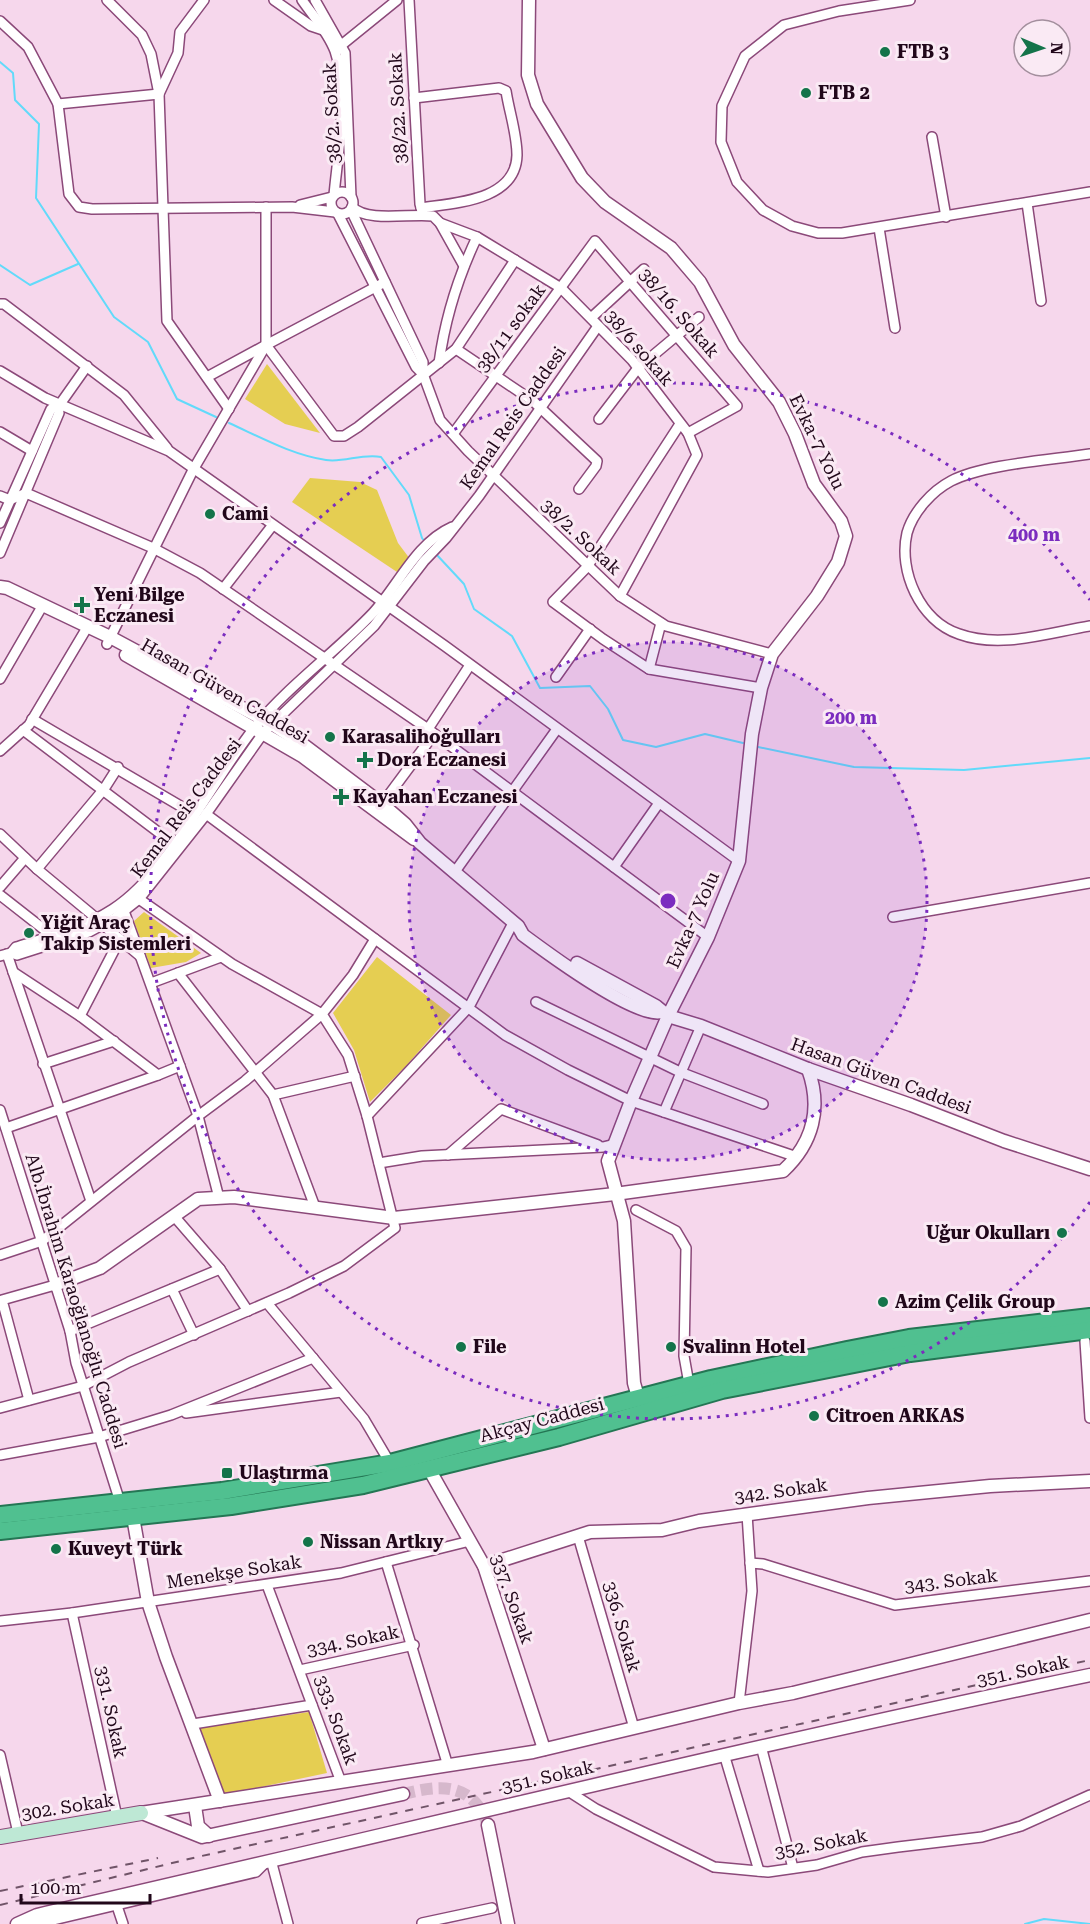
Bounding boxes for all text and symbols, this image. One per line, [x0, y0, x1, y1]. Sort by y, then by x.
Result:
north arrow [1012, 18, 1072, 78]
place label: FTB 3 [897, 41, 949, 62]
text: N [1047, 42, 1066, 55]
marker: FTB 3 [878, 45, 892, 59]
street label: 38/22. Sokak [384, 52, 411, 164]
street label: 38/2. Sokak [318, 62, 345, 164]
place label: FTB 2 [818, 82, 870, 103]
marker: FTB 2 [799, 86, 813, 100]
street label: 38/16. Sokak [635, 264, 724, 362]
street label: 38/11 sokak [472, 280, 550, 376]
street label: 38/6 sokak [601, 305, 678, 390]
street label: Kemal Reis Caddesi [455, 342, 570, 493]
street label: Evka-7 Yolu [785, 391, 850, 493]
street label: 38/2. Sokak [537, 494, 626, 579]
place label: Cami [222, 503, 269, 524]
marker: Cami [203, 507, 217, 521]
text: 400 m [1008, 524, 1061, 545]
place label: Yeni Bilge Eczanesi [94, 584, 185, 626]
marker: Yeni Bilge Eczanesi [75, 598, 89, 612]
street label: Hasan Güven Caddesi [138, 634, 313, 747]
text: 200 m [825, 707, 878, 728]
place label: Karasalihoğulları [342, 726, 500, 747]
marker: Karasalihoğulları [323, 730, 337, 744]
street label: Kemal Reis Caddesi [126, 733, 245, 882]
place label: Dora Eczanesi [377, 749, 506, 770]
marker: Dora Eczanesi [358, 753, 372, 767]
place label: Kayahan Eczanesi [353, 786, 518, 807]
marker: Kayahan Eczanesi [334, 790, 348, 804]
street label: Evka-7 Yolu [662, 868, 723, 971]
centre of rings [658, 891, 678, 911]
place label: Yiğit Araç Takip Sistemleri [41, 912, 191, 954]
marker: Yiğit Araç Takip Sistemleri [22, 926, 36, 940]
street label: Hasan Güven Caddesi [788, 1033, 974, 1118]
street label: Alb.İbrahim Karaoğlanoğlu Caddesi [22, 1151, 132, 1451]
place label: Uğur Okulları [926, 1222, 1050, 1243]
marker: Uğur Okulları [1055, 1226, 1069, 1240]
place label: Azim Çelik Group [895, 1291, 1055, 1312]
marker: Azim Çelik Group [876, 1295, 890, 1309]
place label: File [473, 1336, 507, 1357]
place label: Svalinn Hotel [683, 1336, 805, 1357]
marker: File [454, 1340, 468, 1354]
marker: Svalinn Hotel [664, 1340, 678, 1354]
street label: Akçay Caddesi [477, 1393, 607, 1446]
place label: Citroen ARKAS [826, 1405, 964, 1426]
marker: Citroen ARKAS [807, 1409, 821, 1423]
place label: Ulaştırma [239, 1462, 329, 1483]
marker: Ulaştırma [220, 1466, 234, 1480]
street label: 342. Sokak [733, 1474, 829, 1507]
place label: Nissan Artkıy [320, 1531, 444, 1552]
marker: Nissan Artkıy [301, 1535, 315, 1549]
place label: Kuveyt Türk [68, 1538, 183, 1559]
marker: Kuveyt Türk [49, 1542, 63, 1556]
street label: Menekşe Sokak [165, 1550, 303, 1593]
street label: 337. Sokak [487, 1551, 538, 1647]
street label: 343. Sokak [903, 1564, 999, 1597]
street label: 336. Sokak [599, 1579, 646, 1675]
street label: 334. Sokak [305, 1620, 401, 1661]
street label: 351. Sokak [975, 1650, 1071, 1691]
street label: 331. Sokak [91, 1664, 132, 1760]
street label: 333. Sokak [311, 1672, 362, 1768]
street label: 351. Sokak [500, 1756, 596, 1797]
street label: 302. Sokak [20, 1789, 116, 1824]
street label: 352. Sokak [773, 1824, 869, 1863]
scale bar [21, 1867, 150, 1905]
text: 100 m [30, 1877, 81, 1898]

